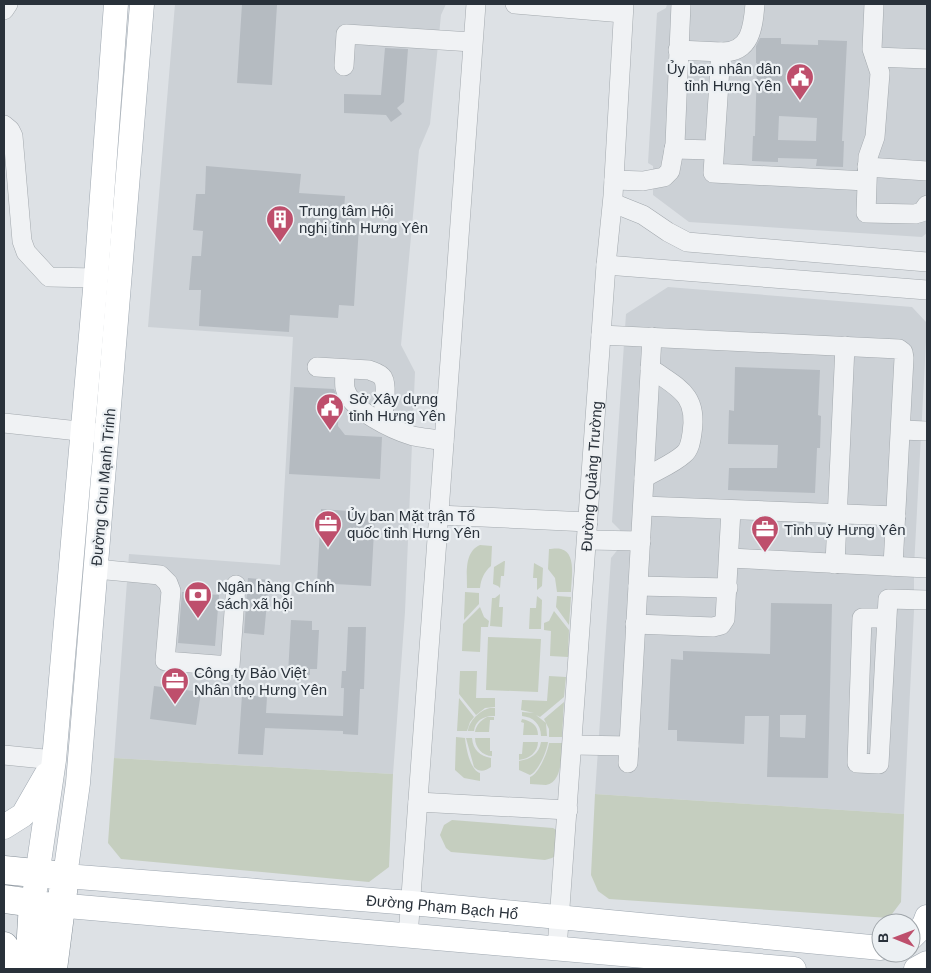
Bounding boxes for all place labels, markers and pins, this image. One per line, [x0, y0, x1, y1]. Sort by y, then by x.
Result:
place label: Ủy ban nhân dân tỉnh Hưng Yên [667, 60, 781, 94]
public building icon: Ủy ban nhân dân tỉnh Hưng Yên [785, 62, 815, 101]
place label: Trung tâm Hội nghị tỉnh Hưng Yên [299, 202, 428, 236]
building icon: Trung tâm Hội nghị tỉnh Hưng Yên [265, 204, 295, 243]
place label: Sở Xây dựng tỉnh Hưng Yên [349, 390, 446, 424]
public building icon: Sở Xây dựng tỉnh Hưng Yên [315, 392, 345, 431]
place label: Ủy ban Mặt trận Tổ quốc tỉnh Hưng Yên [347, 507, 480, 541]
office icon: Ủy ban Mặt trận Tổ quốc tỉnh Hưng Yên [313, 509, 343, 548]
office icon: Tỉnh uỷ Hưng Yên [750, 514, 780, 553]
place label: Tỉnh uỷ Hưng Yên [784, 521, 906, 538]
place label: Ngân hàng Chính sách xã hội [217, 578, 335, 612]
bank icon: Ngân hàng Chính sách xã hội [183, 580, 213, 619]
place label: Công ty Bảo Việt Nhân thọ Hưng Yên [194, 664, 327, 698]
office icon: Công ty Bảo Việt Nhân thọ Hưng Yên [160, 666, 190, 705]

